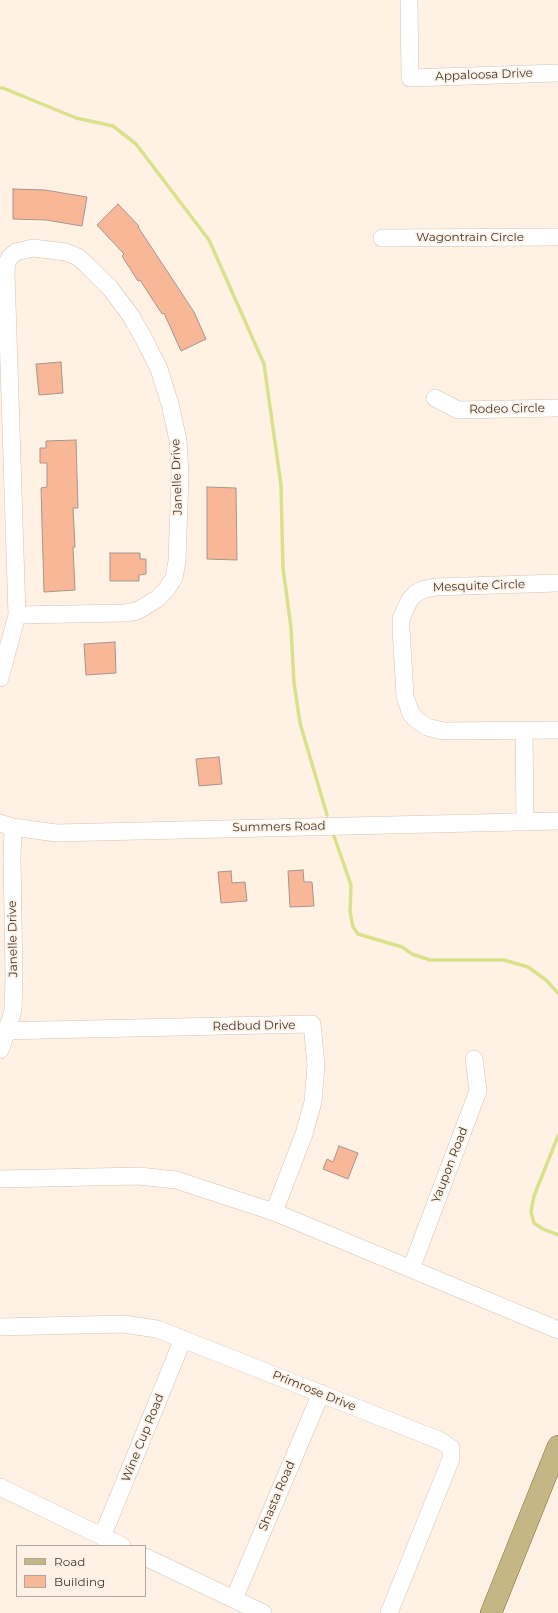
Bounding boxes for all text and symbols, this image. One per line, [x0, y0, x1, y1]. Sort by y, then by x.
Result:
street label: Appaloosa Drive [435, 66, 533, 84]
street label: Wagontrain Circle [416, 230, 524, 244]
street label: Rodeo Circle [469, 401, 545, 417]
street label: Janelle Drive [168, 438, 186, 516]
street label: Mesquite Circle [433, 577, 525, 595]
street label: Summers Road [232, 819, 326, 835]
street label: Janelle Drive [5, 901, 21, 977]
street label: Redbud Drive [212, 1018, 296, 1034]
street label: Yaupon Road [429, 1125, 471, 1205]
street label: Primrose Drive [270, 1368, 358, 1414]
street label: Wine Cup Road [119, 1392, 167, 1484]
street label: Shasta Road [256, 1459, 298, 1533]
legend [16, 1545, 146, 1597]
text: Road [54, 1554, 85, 1569]
text: Building [54, 1574, 105, 1589]

